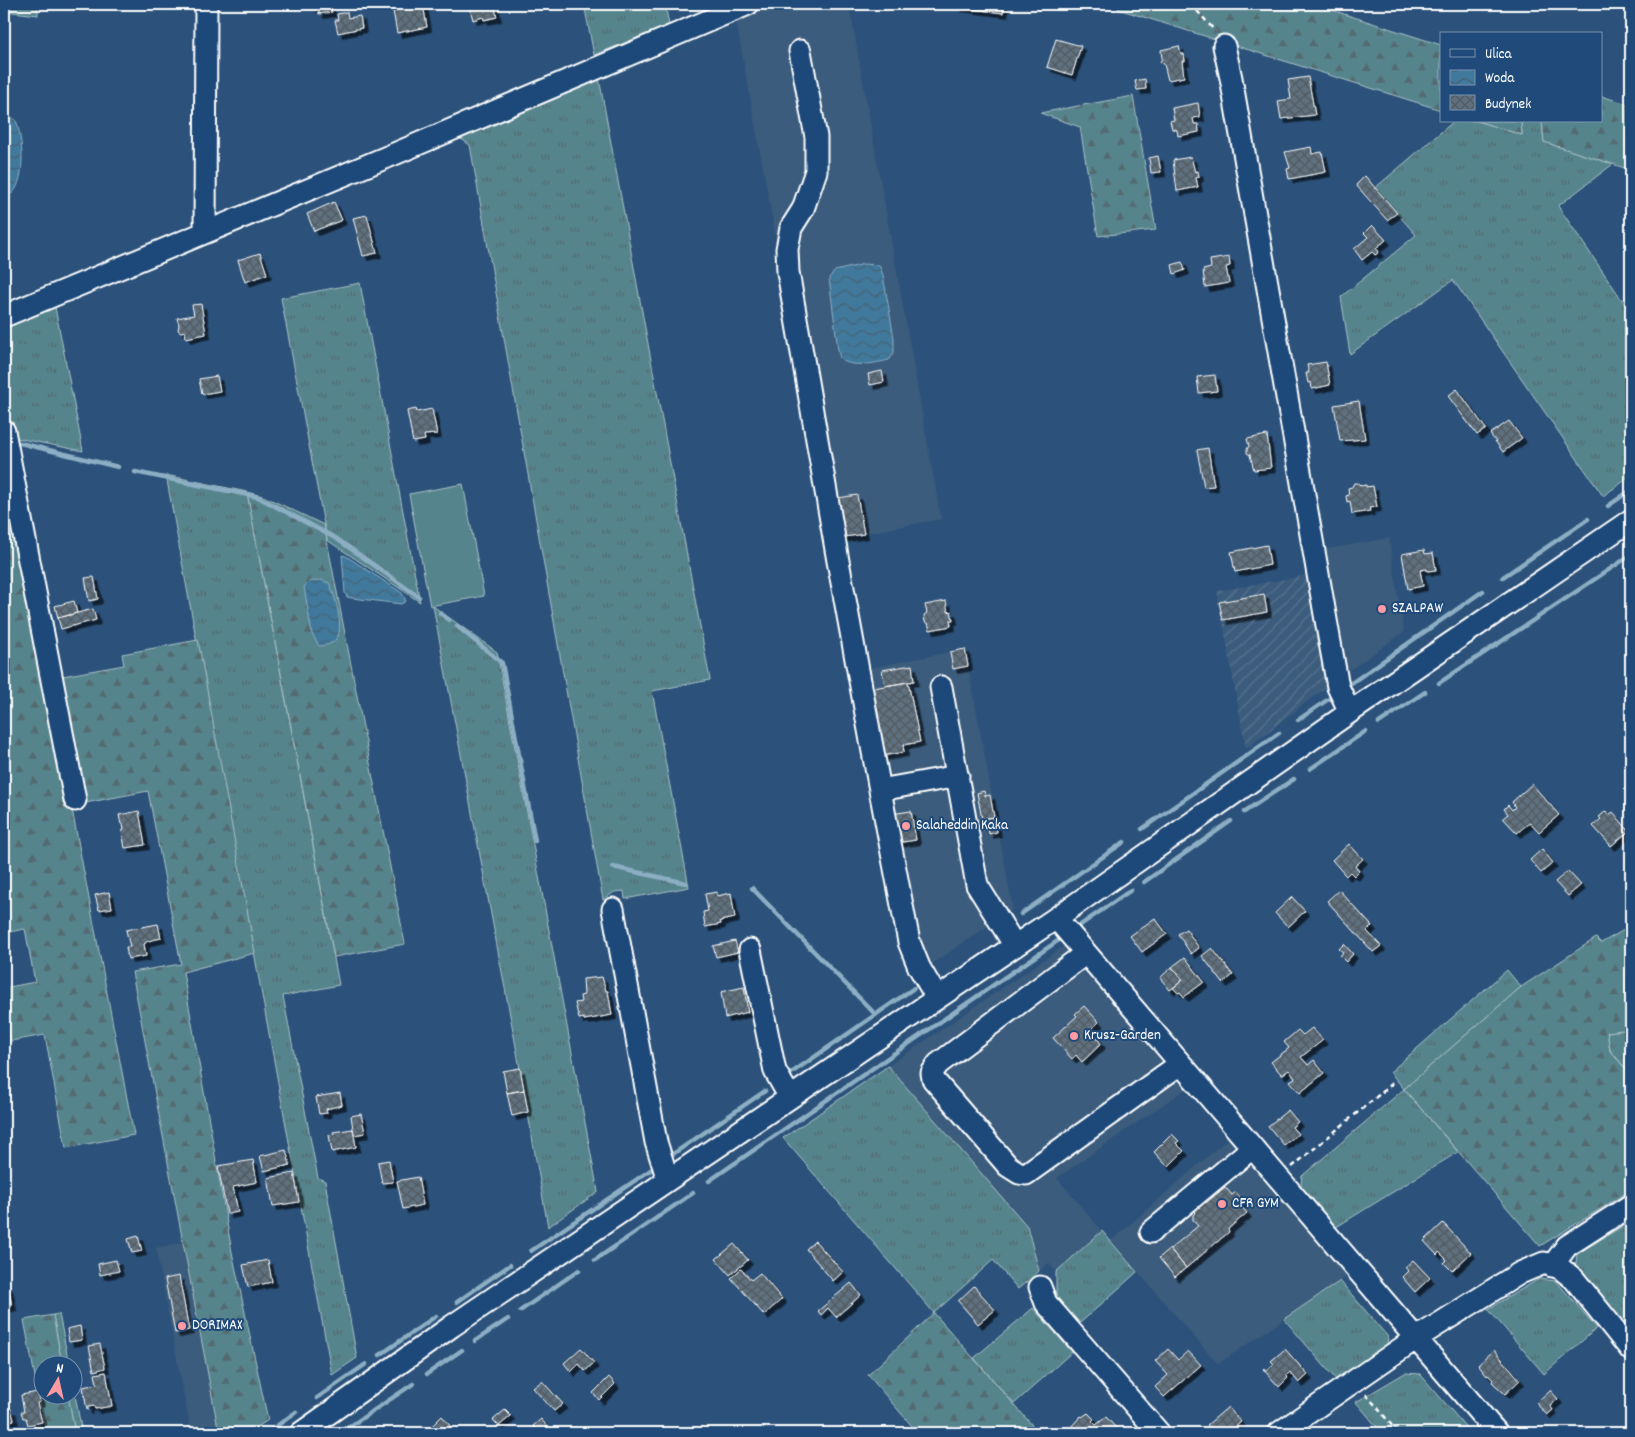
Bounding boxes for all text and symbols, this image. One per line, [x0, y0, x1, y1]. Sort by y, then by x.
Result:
legend [1440, 32, 1602, 122]
text: Ulica [1485, 44, 1513, 66]
text: Woda [1485, 68, 1515, 90]
text: Budynek [1485, 94, 1531, 116]
place label: SZALPAW [1392, 598, 1444, 620]
marker: SZALPAW [1376, 603, 1388, 615]
place label: Salaheddin Kaka [916, 815, 1009, 837]
marker: Salaheddin Kaka [900, 820, 912, 832]
place label: Krusz-Garden [1084, 1025, 1161, 1047]
marker: Krusz-Garden [1068, 1030, 1080, 1042]
place label: CFR GYM [1232, 1193, 1279, 1215]
marker: CFR GYM [1216, 1198, 1228, 1210]
place label: DORIMAX [192, 1315, 243, 1337]
marker: DORIMAX [176, 1320, 188, 1332]
north arrow [32, 1354, 82, 1404]
text: N [55, 1359, 65, 1380]

